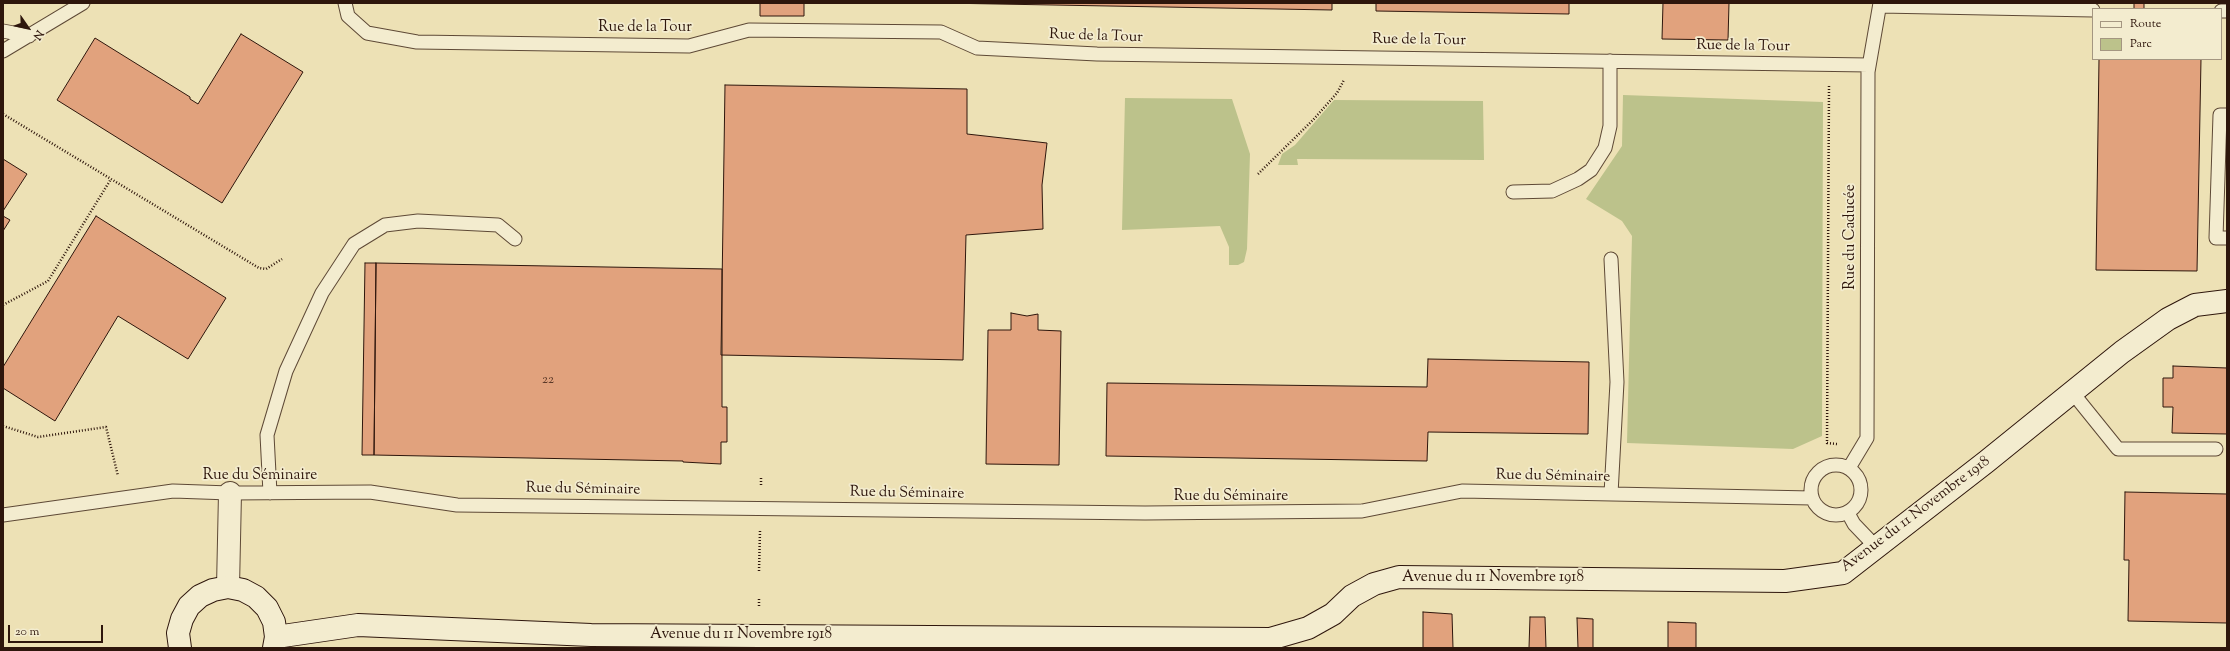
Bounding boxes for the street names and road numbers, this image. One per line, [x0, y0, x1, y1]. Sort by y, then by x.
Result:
street label: Rue de la Tour [598, 19, 692, 37]
street label: Rue de la Tour [1049, 26, 1143, 48]
street label: Rue de la Tour [1372, 31, 1466, 51]
street label: Rue de la Tour [1696, 37, 1790, 57]
street label: Rue du Caducée [1842, 184, 1860, 290]
street label: Avenue du 11 Novembre 1918 [1838, 453, 1994, 577]
street label: Rue du Séminaire [203, 467, 317, 485]
street label: Rue du Séminaire [1496, 467, 1610, 487]
street label: Rue du Séminaire [526, 480, 640, 500]
street label: Rue du Séminaire [850, 484, 964, 504]
street label: Rue du Séminaire [1174, 488, 1288, 506]
street label: Avenue du 11 Novembre 1918 [1402, 569, 1584, 587]
street label: Avenue du 11 Novembre 1918 [650, 626, 832, 644]

